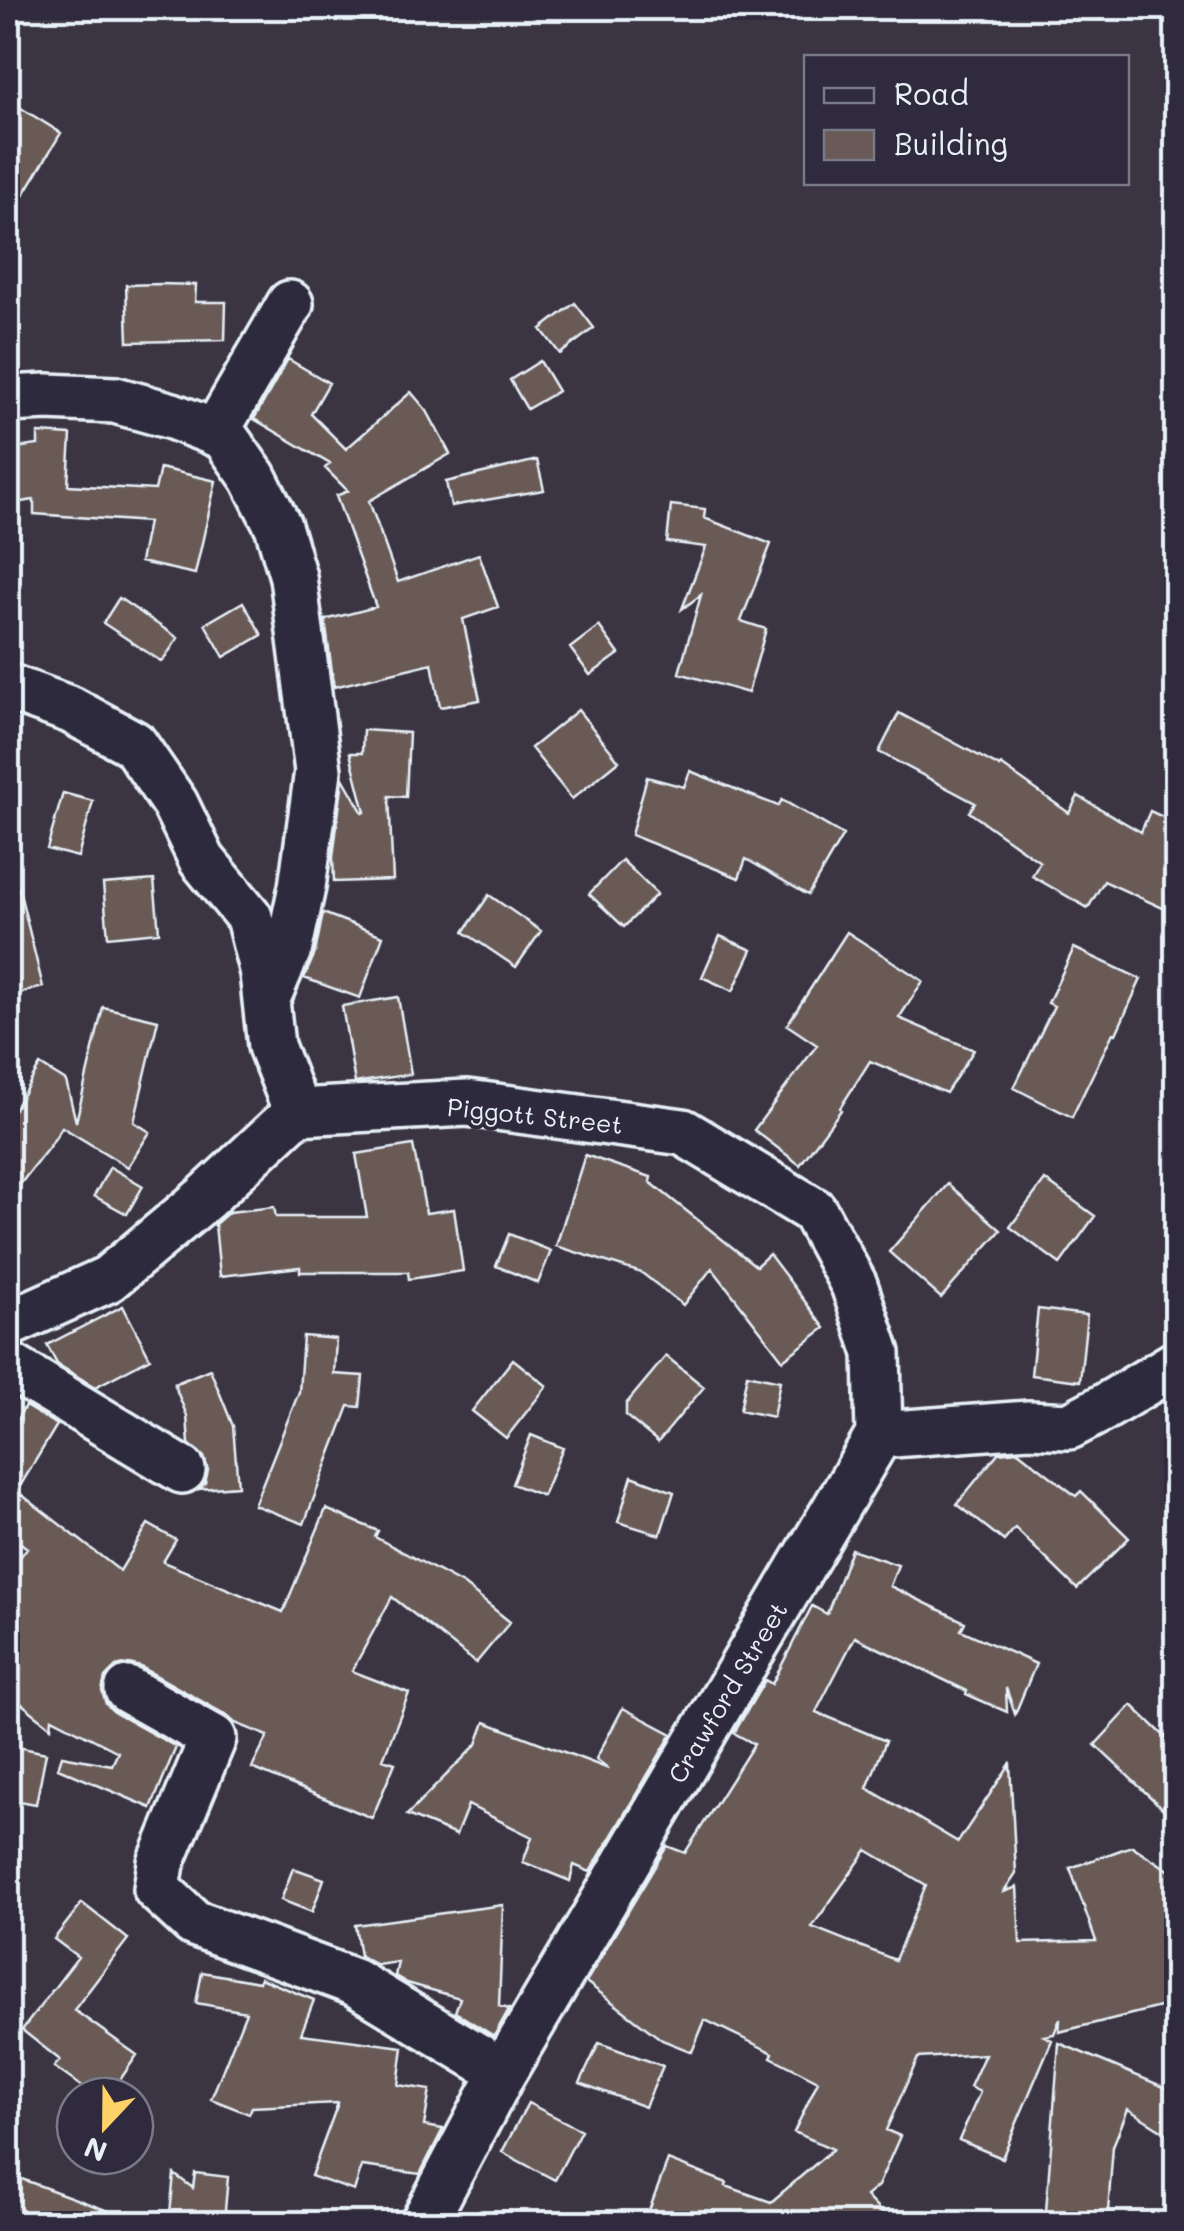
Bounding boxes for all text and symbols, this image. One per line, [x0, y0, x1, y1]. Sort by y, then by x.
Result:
legend [804, 55, 1129, 185]
text: Road [894, 73, 969, 113]
text: Building [894, 123, 1008, 163]
street label: Piggott Street [446, 1090, 624, 1140]
street label: Crawford Street [660, 1596, 794, 1788]
north arrow [55, 2076, 155, 2176]
text: N [79, 2129, 112, 2171]

